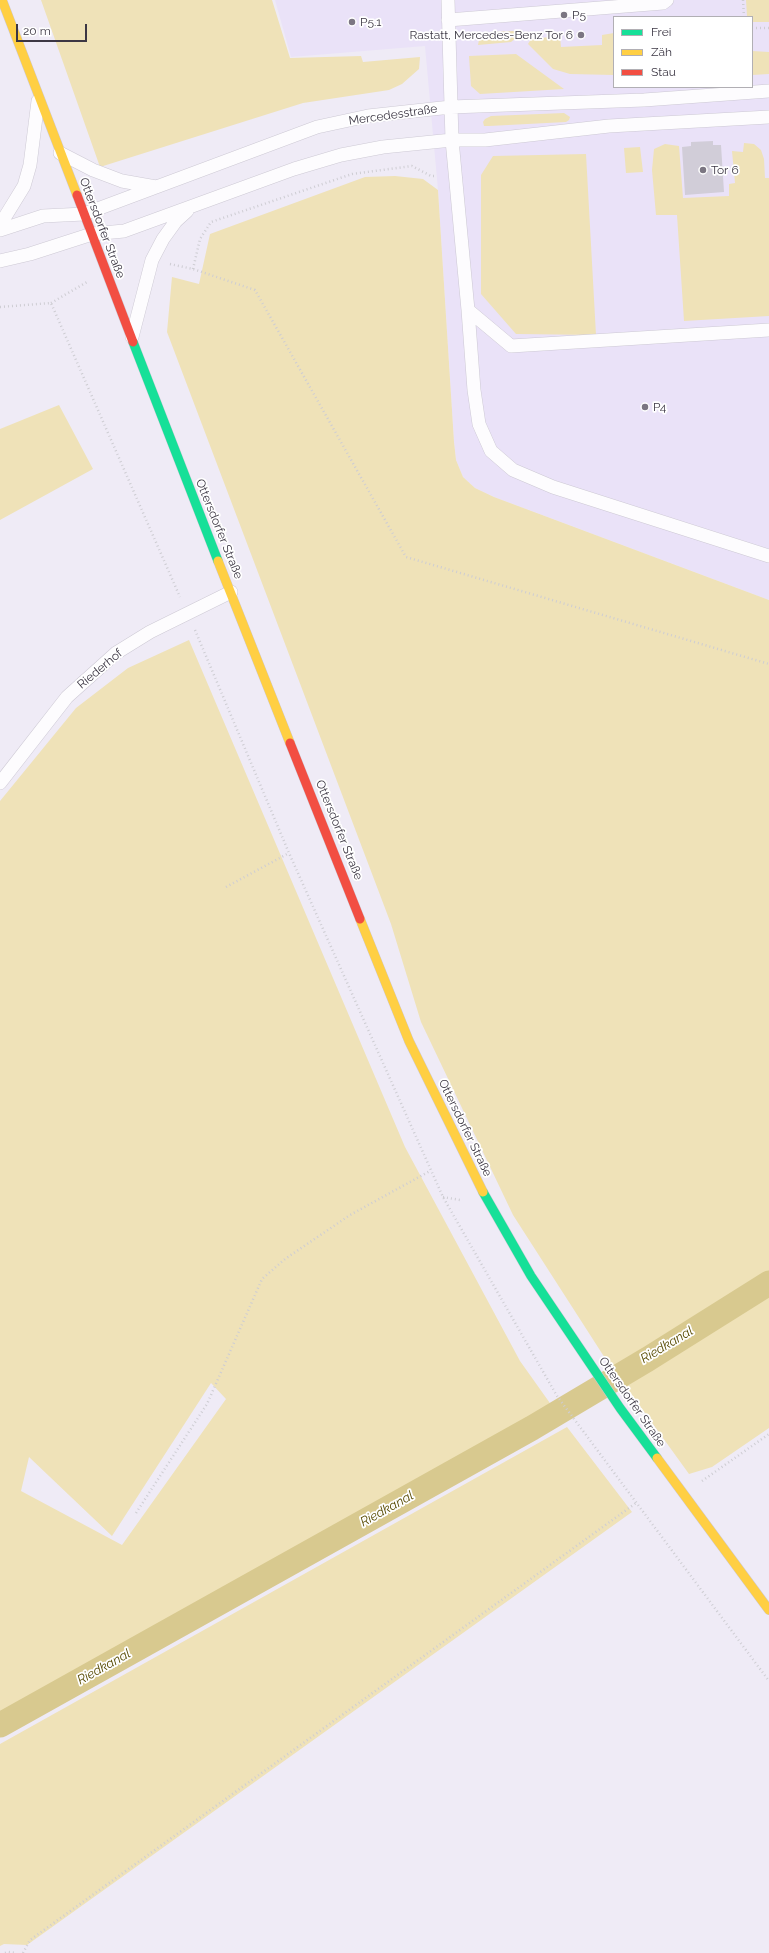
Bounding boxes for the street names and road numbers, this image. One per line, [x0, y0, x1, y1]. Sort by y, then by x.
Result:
street label: Mercedesstraße [348, 102, 438, 128]
street label: Ottersdorfer Straße [76, 176, 128, 280]
street label: Ottersdorfer Straße [192, 477, 246, 581]
street label: Riederhof [75, 646, 125, 692]
street label: Ottersdorfer Straße [312, 778, 366, 882]
street label: Ottersdorfer Straße [435, 1077, 495, 1179]
street label: Ottersdorfer Straße [596, 1354, 668, 1450]

